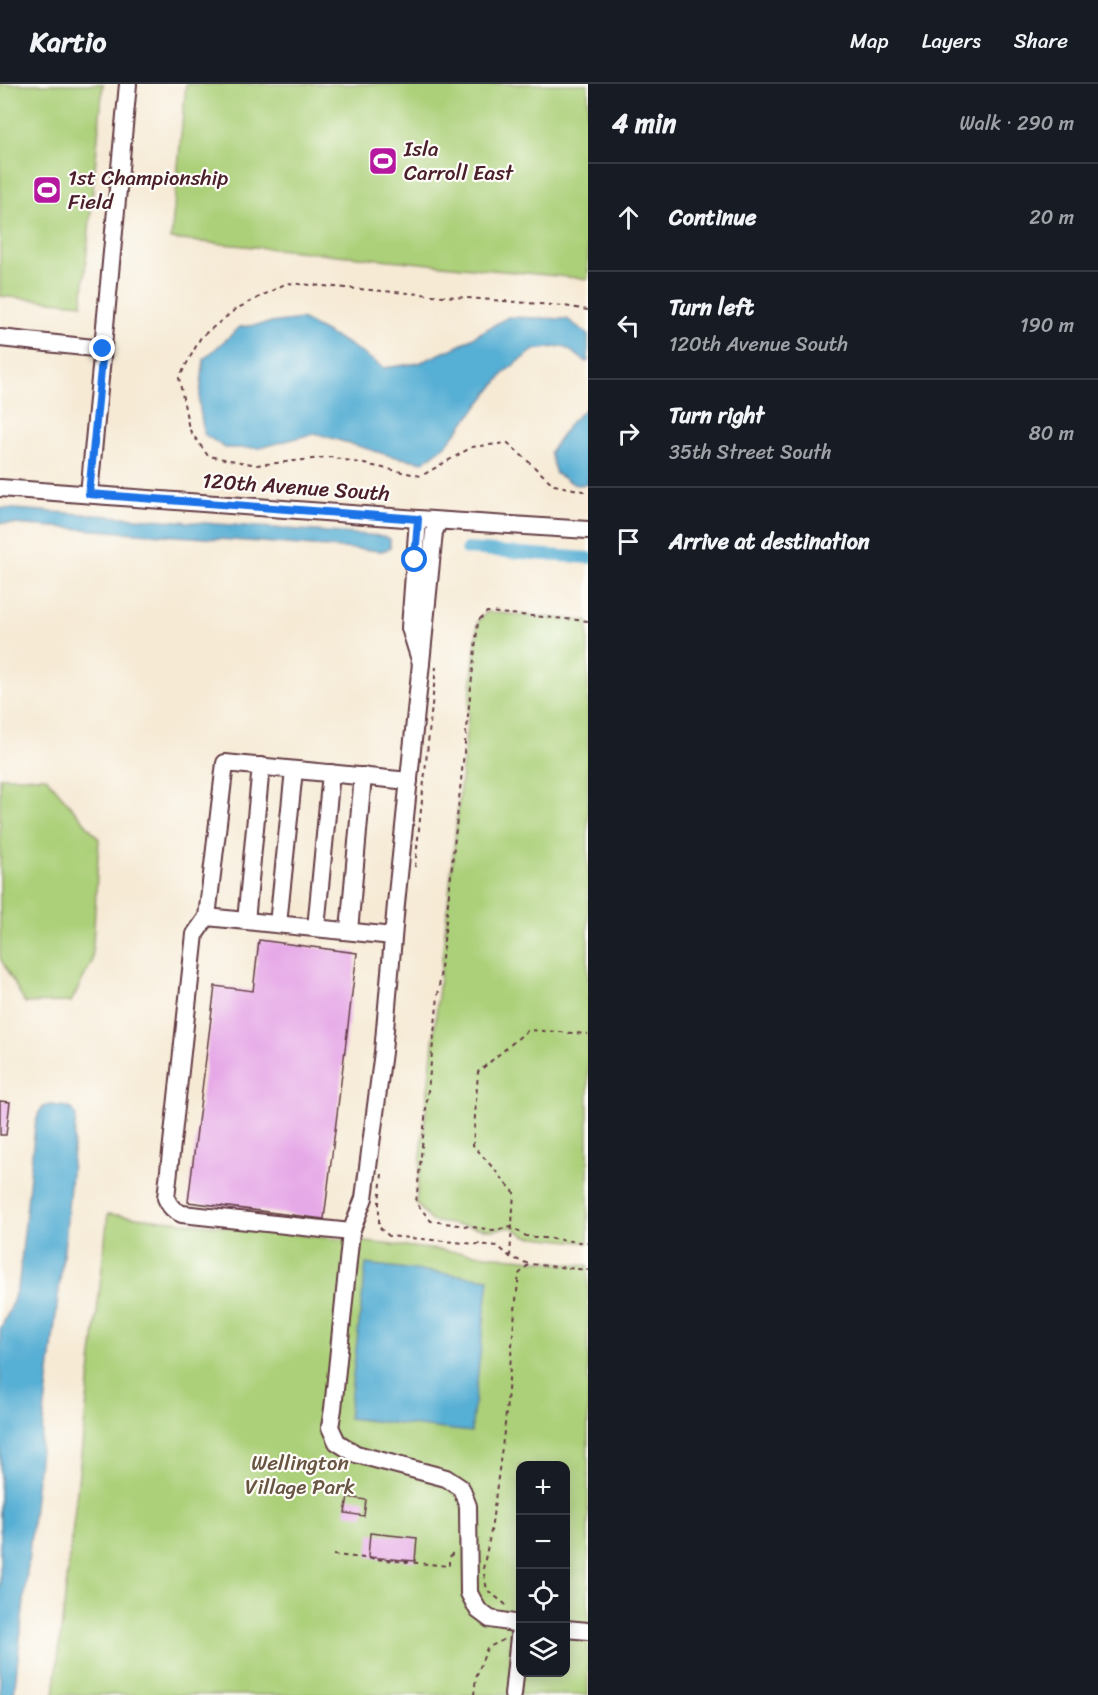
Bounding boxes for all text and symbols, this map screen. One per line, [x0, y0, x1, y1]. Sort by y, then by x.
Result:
text: Kartio [30, 17, 106, 66]
text: Map [850, 22, 889, 60]
text: Layers [922, 22, 981, 60]
text: Share [1014, 22, 1068, 60]
text: 4 min [612, 100, 676, 146]
text: Walk · 290 m [959, 106, 1074, 141]
place label: Isla Carroll East [403, 130, 515, 192]
sports icon: Isla Carroll East [367, 145, 399, 177]
place label: 1st Championship Field [68, 159, 228, 221]
sports icon: 1st Championship Field [31, 174, 63, 206]
text: Continue [669, 198, 757, 237]
text: 20 m [1029, 200, 1074, 235]
icon: ahead [612, 201, 645, 234]
text: Turn left [669, 288, 754, 327]
text: 190 m [1020, 308, 1074, 343]
icon: left [612, 309, 645, 342]
text: 120th Avenue South [669, 327, 848, 362]
route end [89, 335, 115, 361]
text: Turn right [669, 396, 764, 435]
text: 80 m [1029, 416, 1074, 451]
icon: right [612, 417, 645, 450]
text: 35th Street South [669, 435, 832, 470]
street label: 120th Avenue South [201, 461, 391, 513]
text: Arrive at destination [669, 522, 870, 561]
icon: arrive [612, 525, 645, 558]
route start [401, 546, 427, 572]
park label: Wellington Village Park [245, 1444, 355, 1506]
map controls [516, 1461, 570, 1677]
button: + [516, 1461, 570, 1515]
button: − [516, 1515, 570, 1569]
button: locate [516, 1569, 570, 1623]
button: layers [516, 1623, 570, 1677]

